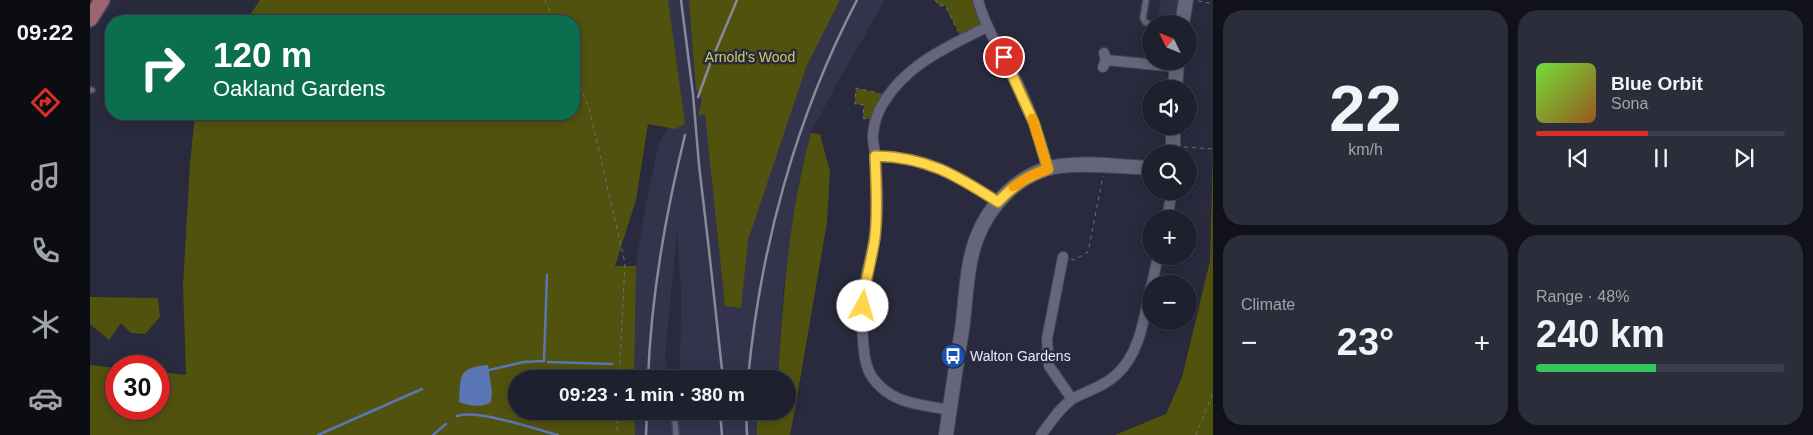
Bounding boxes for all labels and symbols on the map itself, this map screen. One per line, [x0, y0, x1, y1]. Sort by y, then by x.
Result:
north arrow [1142, 15, 1198, 70]
pin [983, 36, 1025, 78]
park label: Arnold's Wood [705, 49, 795, 65]
position arrow [836, 279, 888, 331]
bus stop icon: Walton Gardens [940, 343, 966, 369]
place label: Walton Gardens [970, 348, 1071, 364]
speed limit sign: 30 [105, 355, 170, 420]

